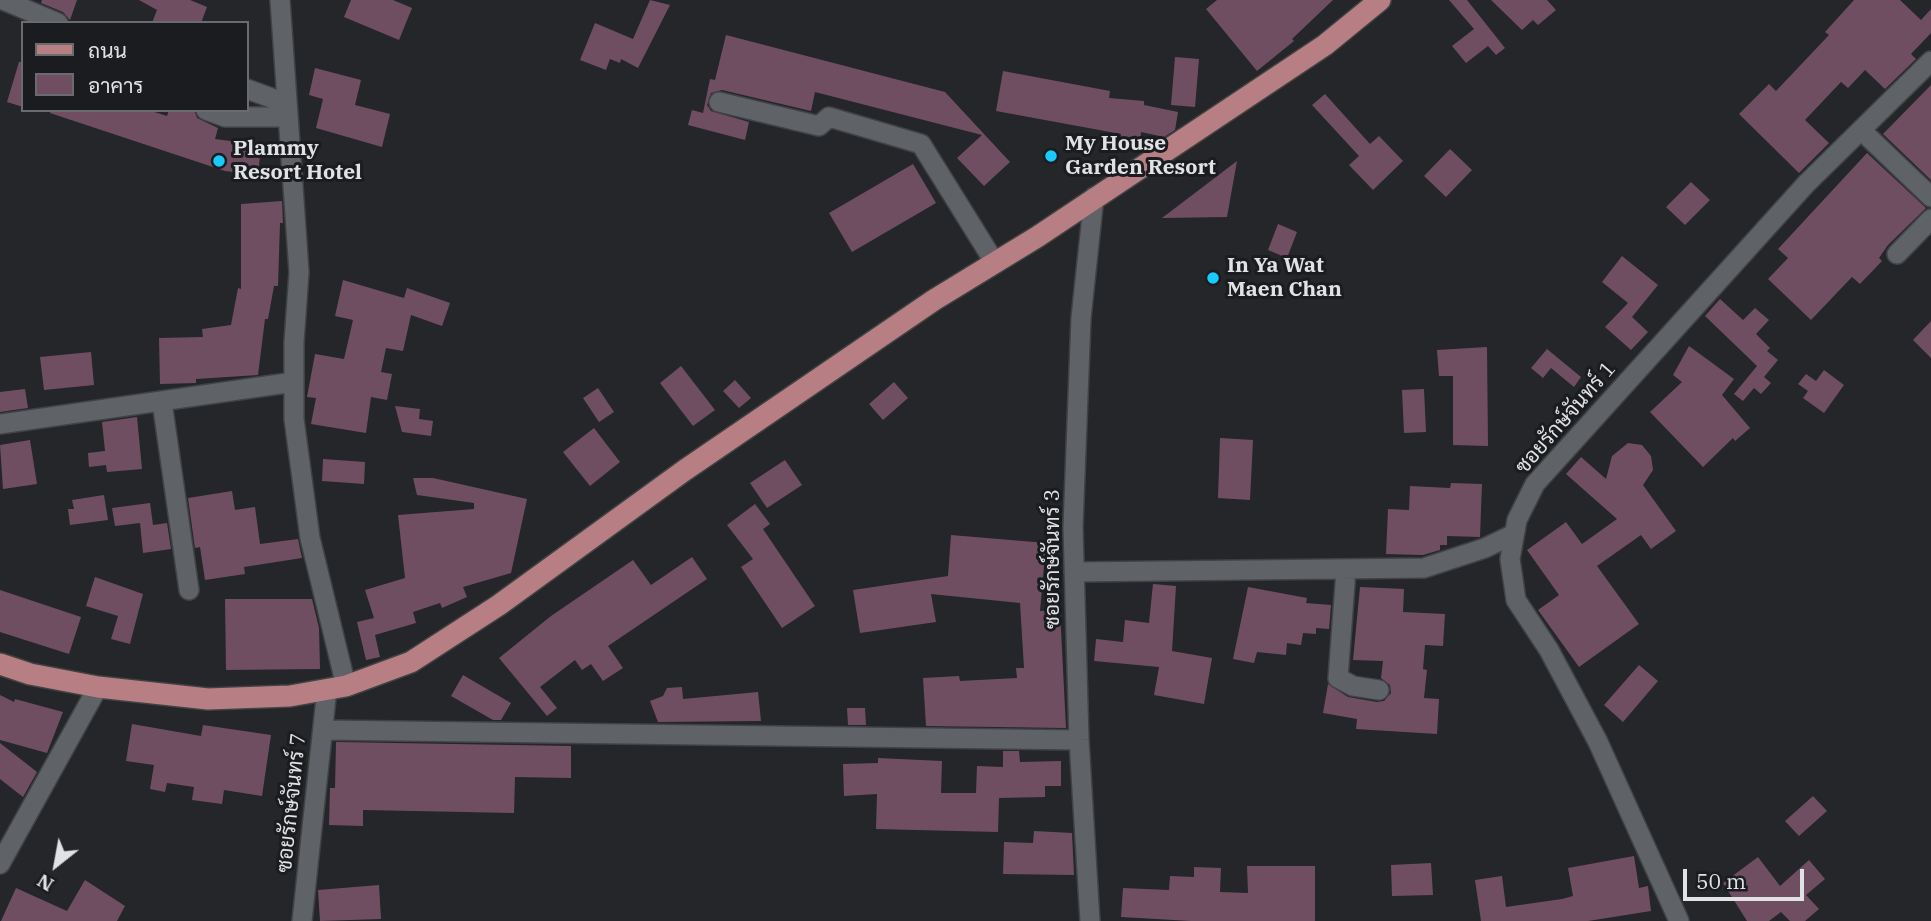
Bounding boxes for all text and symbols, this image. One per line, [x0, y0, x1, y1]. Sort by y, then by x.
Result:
legend [21, 21, 248, 112]
text: ถนน [88, 36, 127, 64]
text: อาคาร [88, 71, 144, 99]
place label: My House Garden Resort [1065, 131, 1216, 181]
place label: Plammy Resort Hotel [233, 136, 362, 186]
marker: My House Garden Resort [1043, 148, 1059, 164]
marker: Plammy Resort Hotel [211, 153, 227, 169]
place label: In Ya Wat Maen Chan [1227, 253, 1342, 303]
marker: In Ya Wat Maen Chan [1205, 270, 1221, 286]
street label: ซอยรักษ์จันทร์ 1 [1510, 357, 1622, 479]
street label: ซอยรักษ์จันทร์ 3 [1040, 489, 1066, 629]
street label: ซอยรักษ์จันทร์ 7 [272, 732, 312, 874]
north arrow [21, 830, 91, 900]
scale bar [1686, 855, 1807, 899]
text: 50 m [1696, 867, 1746, 895]
text: N [33, 869, 58, 897]

